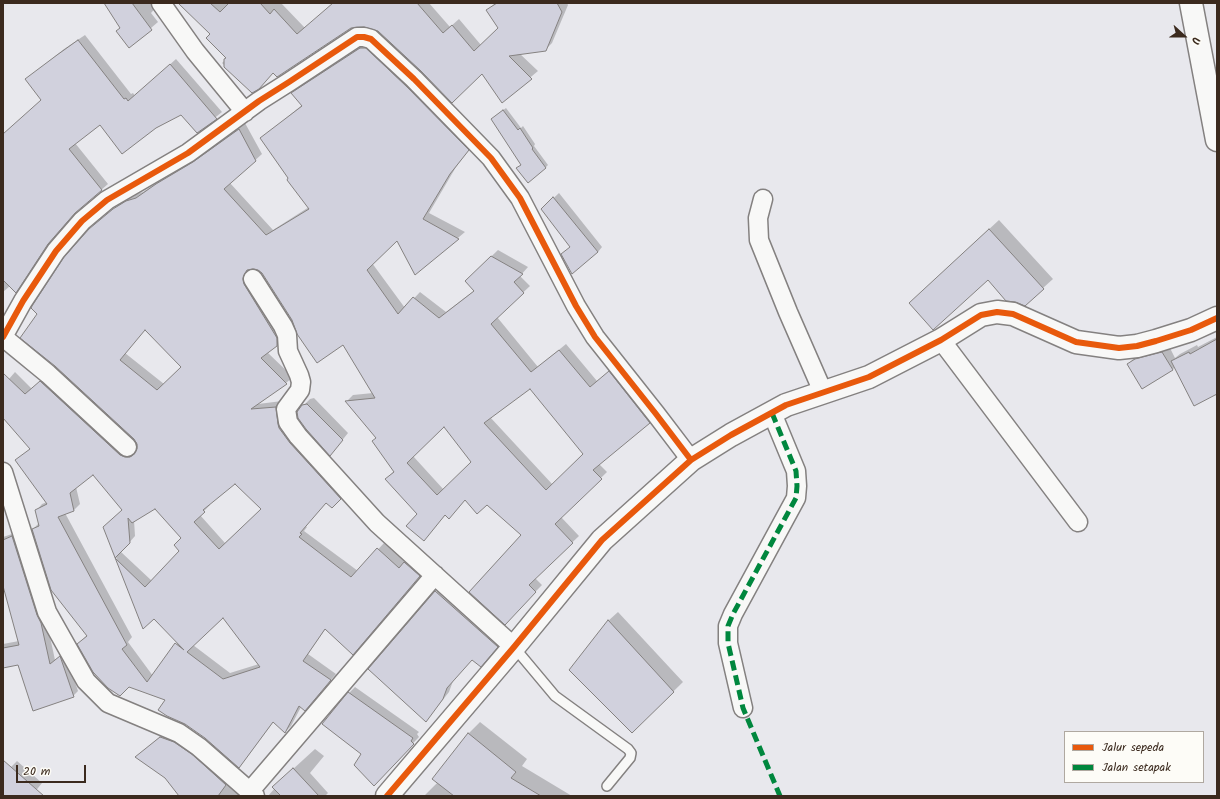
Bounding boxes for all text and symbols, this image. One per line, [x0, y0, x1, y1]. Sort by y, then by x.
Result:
north arrow [1164, 16, 1204, 56]
text: U [1186, 34, 1205, 47]
legend [1064, 731, 1204, 783]
text: Jalur sepeda [1102, 738, 1164, 757]
scale bar [18, 757, 88, 783]
text: Jalan setapak [1102, 758, 1171, 777]
text: 20 m [23, 762, 50, 781]

